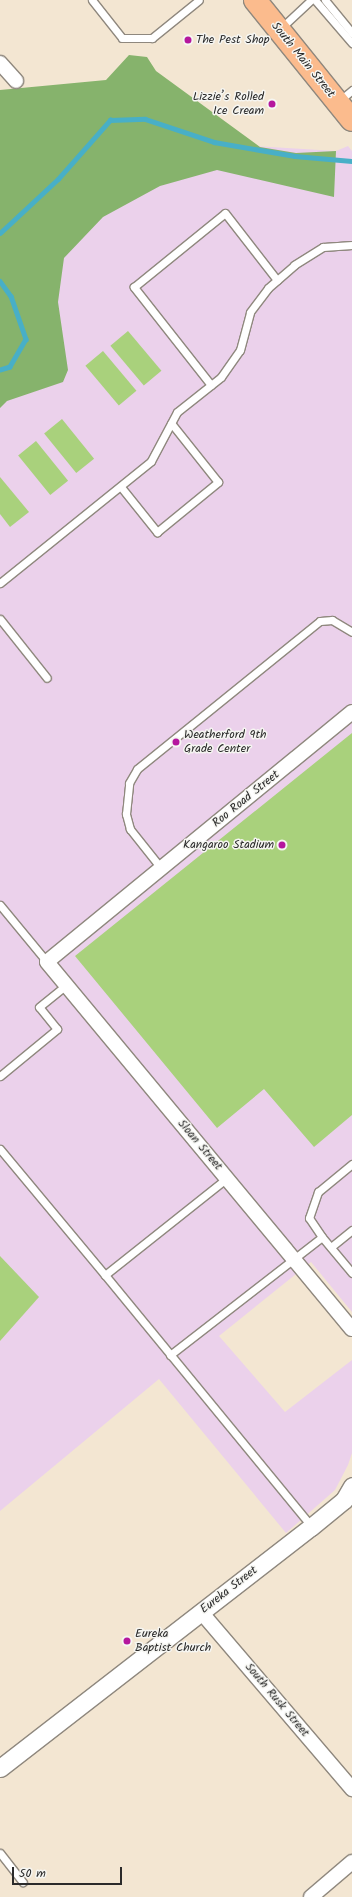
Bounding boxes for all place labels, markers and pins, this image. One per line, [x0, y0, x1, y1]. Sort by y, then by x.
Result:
place label: The Pest Shop [196, 33, 270, 47]
marker: The Pest Shop [183, 35, 193, 45]
place label: Lizzie’s Rolled Ice Cream [193, 90, 264, 118]
marker: Lizzie’s Rolled Ice Cream [267, 99, 277, 109]
place label: Weatherford 9th Grade Center [184, 728, 267, 756]
marker: Weatherford 9th Grade Center [171, 737, 181, 747]
place label: Kangaroo Stadium [183, 838, 274, 852]
marker: Kangaroo Stadium [277, 840, 287, 850]
place label: Eureka Baptist Church [135, 1627, 211, 1655]
marker: Eureka Baptist Church [122, 1636, 132, 1646]

